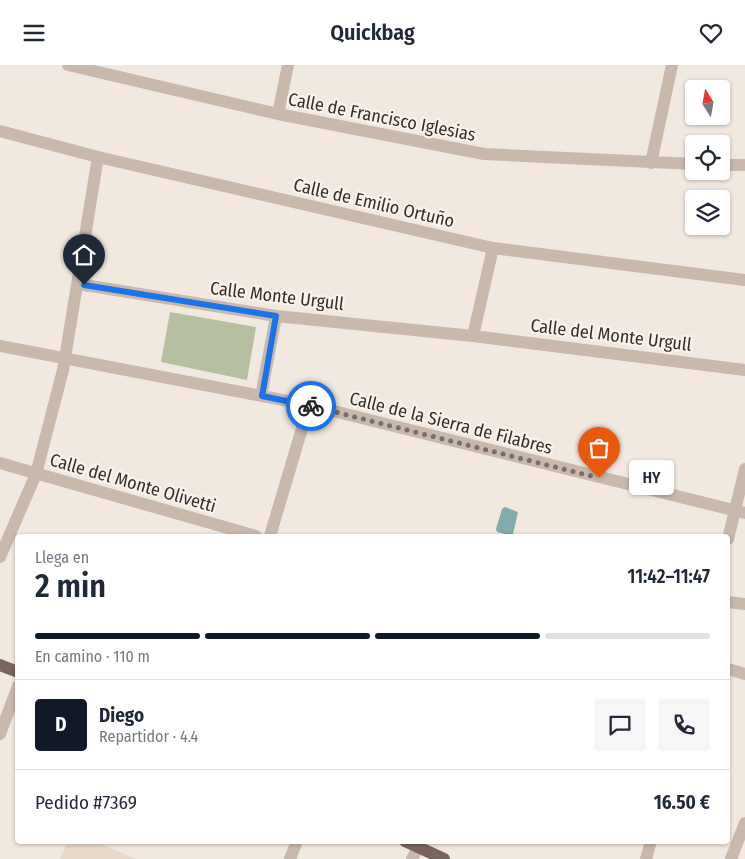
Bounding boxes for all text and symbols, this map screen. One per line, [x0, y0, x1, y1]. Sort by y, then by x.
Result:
icon: menu [20, 19, 48, 47]
text: Quickbag [330, 19, 415, 46]
icon: heart [697, 19, 725, 47]
north arrow [685, 80, 730, 125]
map controls [685, 80, 730, 235]
street label: Calle de Francisco Iglesias [286, 88, 478, 146]
button: locate [685, 135, 730, 180]
street label: Calle de Emilio Ortuño [291, 174, 457, 232]
button: layers [685, 190, 730, 235]
pin [63, 234, 105, 285]
icon: home [70, 241, 98, 269]
street label: Calle Monte Urgull [209, 277, 345, 315]
street label: Calle del Monte Urgull [529, 314, 693, 356]
courier [286, 381, 336, 431]
street label: Calle de la Sierra de Filabres [347, 387, 555, 459]
icon: bike [297, 392, 325, 420]
pin [578, 427, 620, 478]
icon: bag [585, 434, 613, 462]
street label: Calle del Monte Olivetti [47, 449, 219, 517]
callout: HY [629, 461, 674, 495]
text: HY [642, 468, 661, 487]
text: Llega en [35, 548, 89, 567]
text: 11:42–11:47 [628, 565, 710, 588]
text: 2 min [35, 567, 106, 605]
text: En camino · 110 m [35, 647, 150, 666]
button: chat [594, 699, 646, 751]
button: phone [658, 699, 710, 751]
text: Diego [99, 704, 144, 727]
text: D [55, 713, 67, 736]
text: Repartidor · 4.4 [99, 727, 198, 746]
text: Pedido #7369 [35, 791, 137, 814]
text: 16.50 € [654, 791, 710, 814]

